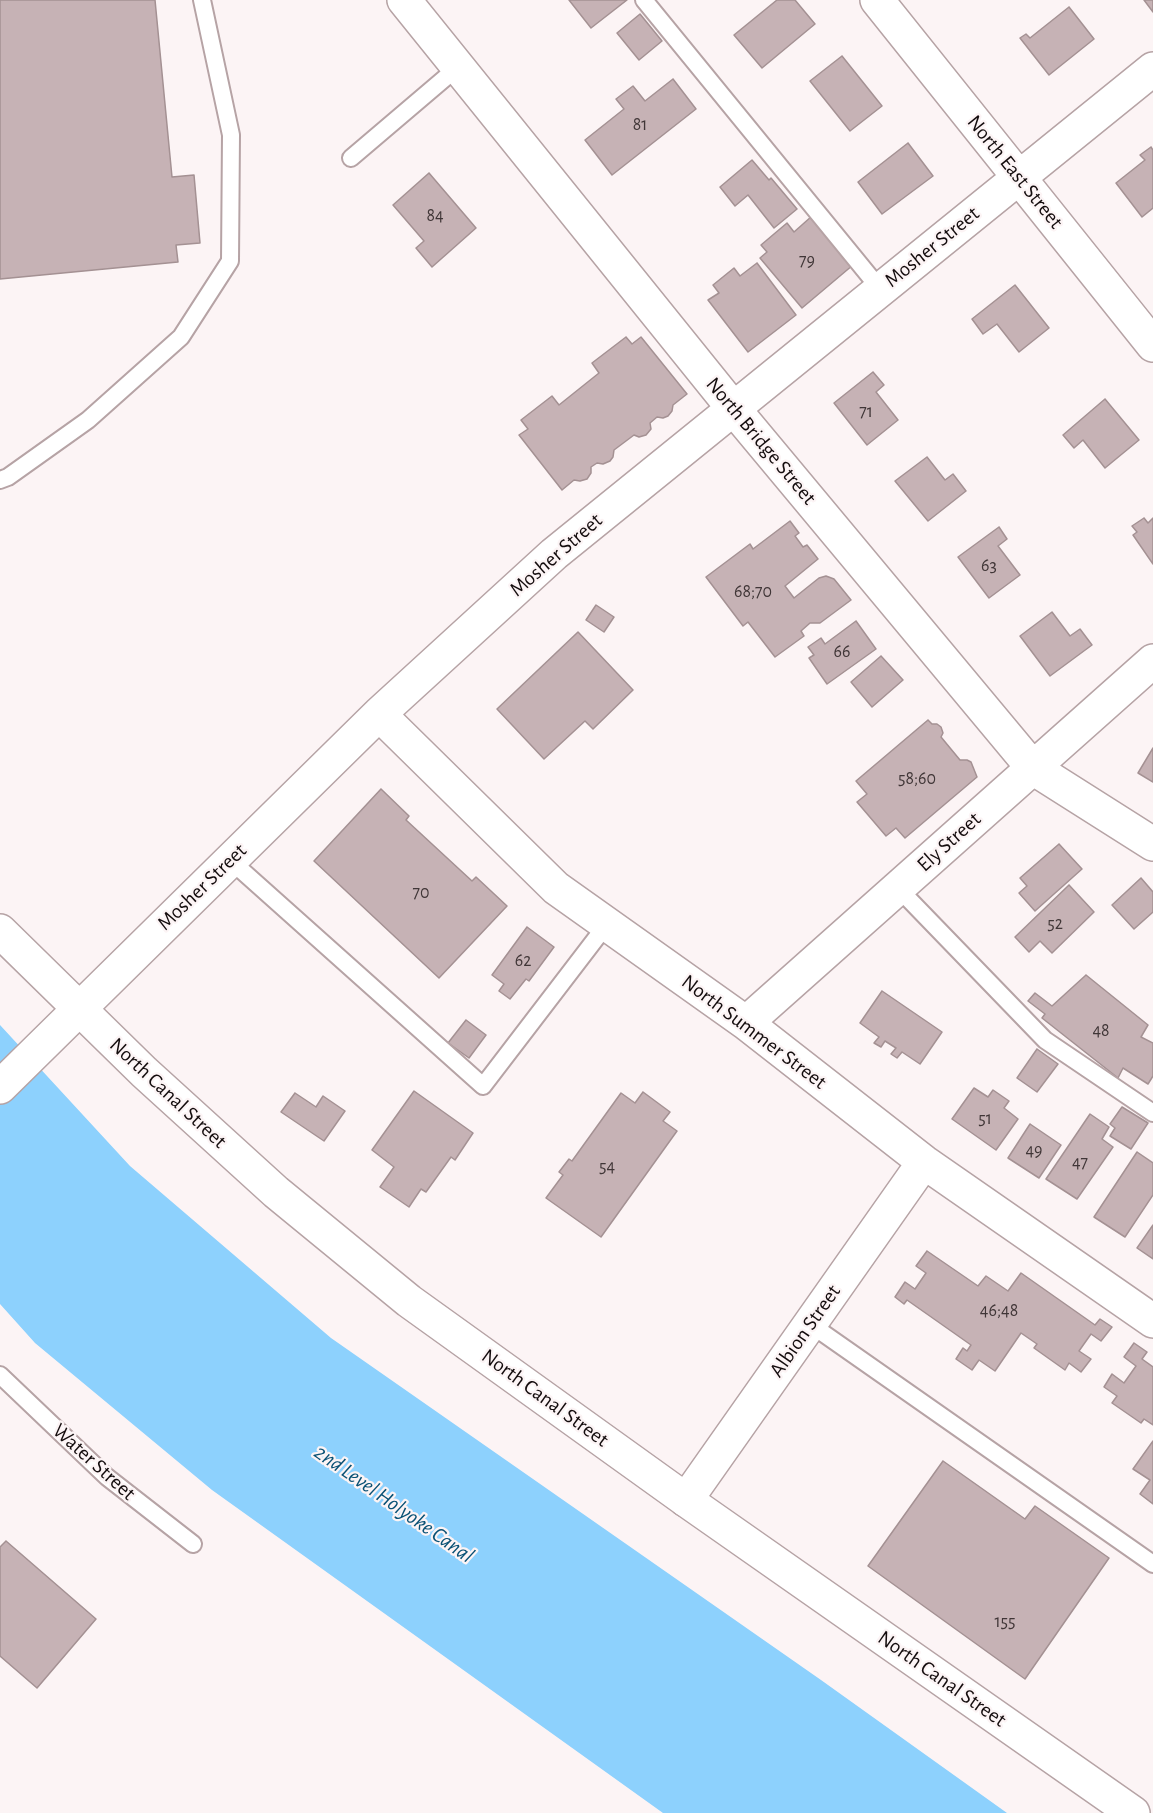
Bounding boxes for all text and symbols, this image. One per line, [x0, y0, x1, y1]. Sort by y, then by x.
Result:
street label: North East Street [962, 110, 1068, 234]
house number: 81 [633, 114, 647, 136]
street label: Mosher Street [880, 201, 984, 293]
house number: 84 [426, 205, 444, 227]
house number: 79 [799, 250, 815, 272]
street label: North Bridge Street [700, 372, 822, 510]
house number: 71 [859, 401, 873, 423]
street label: Mosher Street [505, 508, 607, 602]
house number: 63 [981, 555, 997, 577]
house number: 68;70 [734, 581, 772, 603]
house number: 66 [834, 641, 850, 663]
house number: 58;60 [898, 768, 936, 790]
street label: Ely Street [912, 807, 986, 877]
street label: Mosher Street [152, 838, 252, 936]
house number: 70 [412, 882, 430, 904]
house number: 52 [1047, 913, 1063, 935]
house number: 62 [515, 950, 531, 972]
street label: North Summer Street [677, 969, 831, 1095]
house number: 48 [1092, 1020, 1110, 1042]
street label: North Canal Street [104, 1032, 232, 1154]
house number: 51 [978, 1108, 992, 1130]
house number: 49 [1025, 1140, 1043, 1162]
house number: 47 [1072, 1152, 1088, 1174]
house number: 54 [599, 1156, 615, 1178]
street label: Albion Street [764, 1280, 846, 1382]
house number: 46;48 [980, 1300, 1018, 1322]
street label: North Canal Street [477, 1343, 613, 1453]
street label: Water Street [47, 1418, 141, 1506]
water label: 2nd Level Holyoke Canal [309, 1439, 479, 1569]
house number: 155 [994, 1611, 1016, 1633]
street label: North Canal Street [873, 1625, 1011, 1733]

